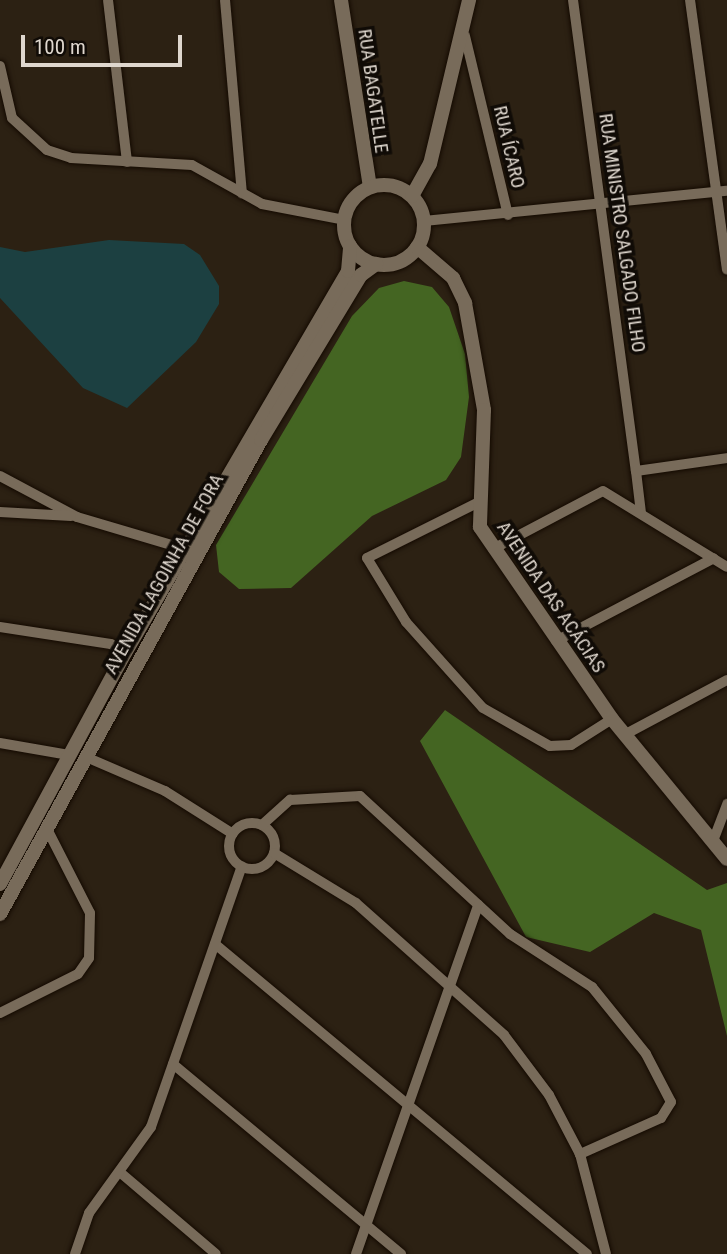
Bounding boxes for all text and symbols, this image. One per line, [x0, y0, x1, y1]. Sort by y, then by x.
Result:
scale bar [24, 21, 186, 65]
street label: RUA BAGATELLE [353, 28, 393, 154]
text: 100 m [34, 35, 86, 59]
street label: RUA ÍCARO [488, 104, 530, 190]
street label: RUA MINISTRO SALGADO FILHO [594, 112, 650, 354]
street label: AVENIDA LAGOINHA DE FORA [99, 470, 229, 678]
street label: AVENIDA DAS ACÁCIAS [492, 517, 610, 677]

